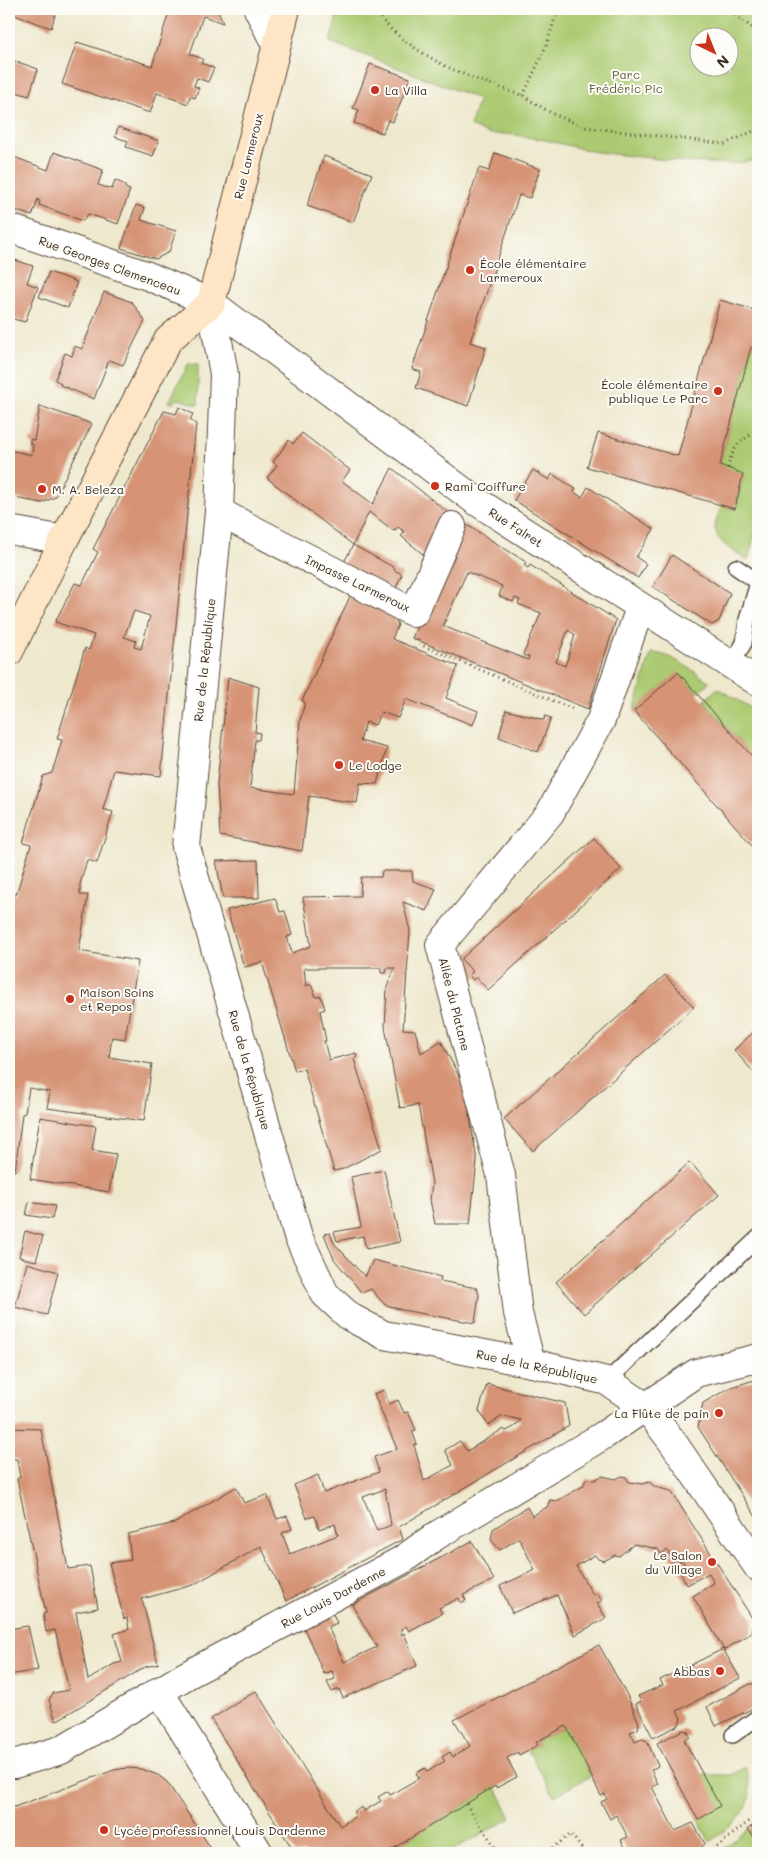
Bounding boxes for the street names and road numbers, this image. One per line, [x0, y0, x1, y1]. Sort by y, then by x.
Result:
street label: Rue Larmeroux [230, 111, 266, 201]
street label: Rue Georges Clemenceau [37, 232, 183, 298]
street label: Rue Falret [486, 504, 546, 550]
street label: Impasse Larmeroux [303, 551, 413, 615]
street label: Rue de la République [190, 598, 218, 722]
street label: Allée du Platane [436, 956, 474, 1052]
street label: Rue de la République [225, 1008, 275, 1132]
street label: Rue de la République [475, 1345, 599, 1387]
street label: Rue Louis Dardenne [278, 1563, 388, 1631]

